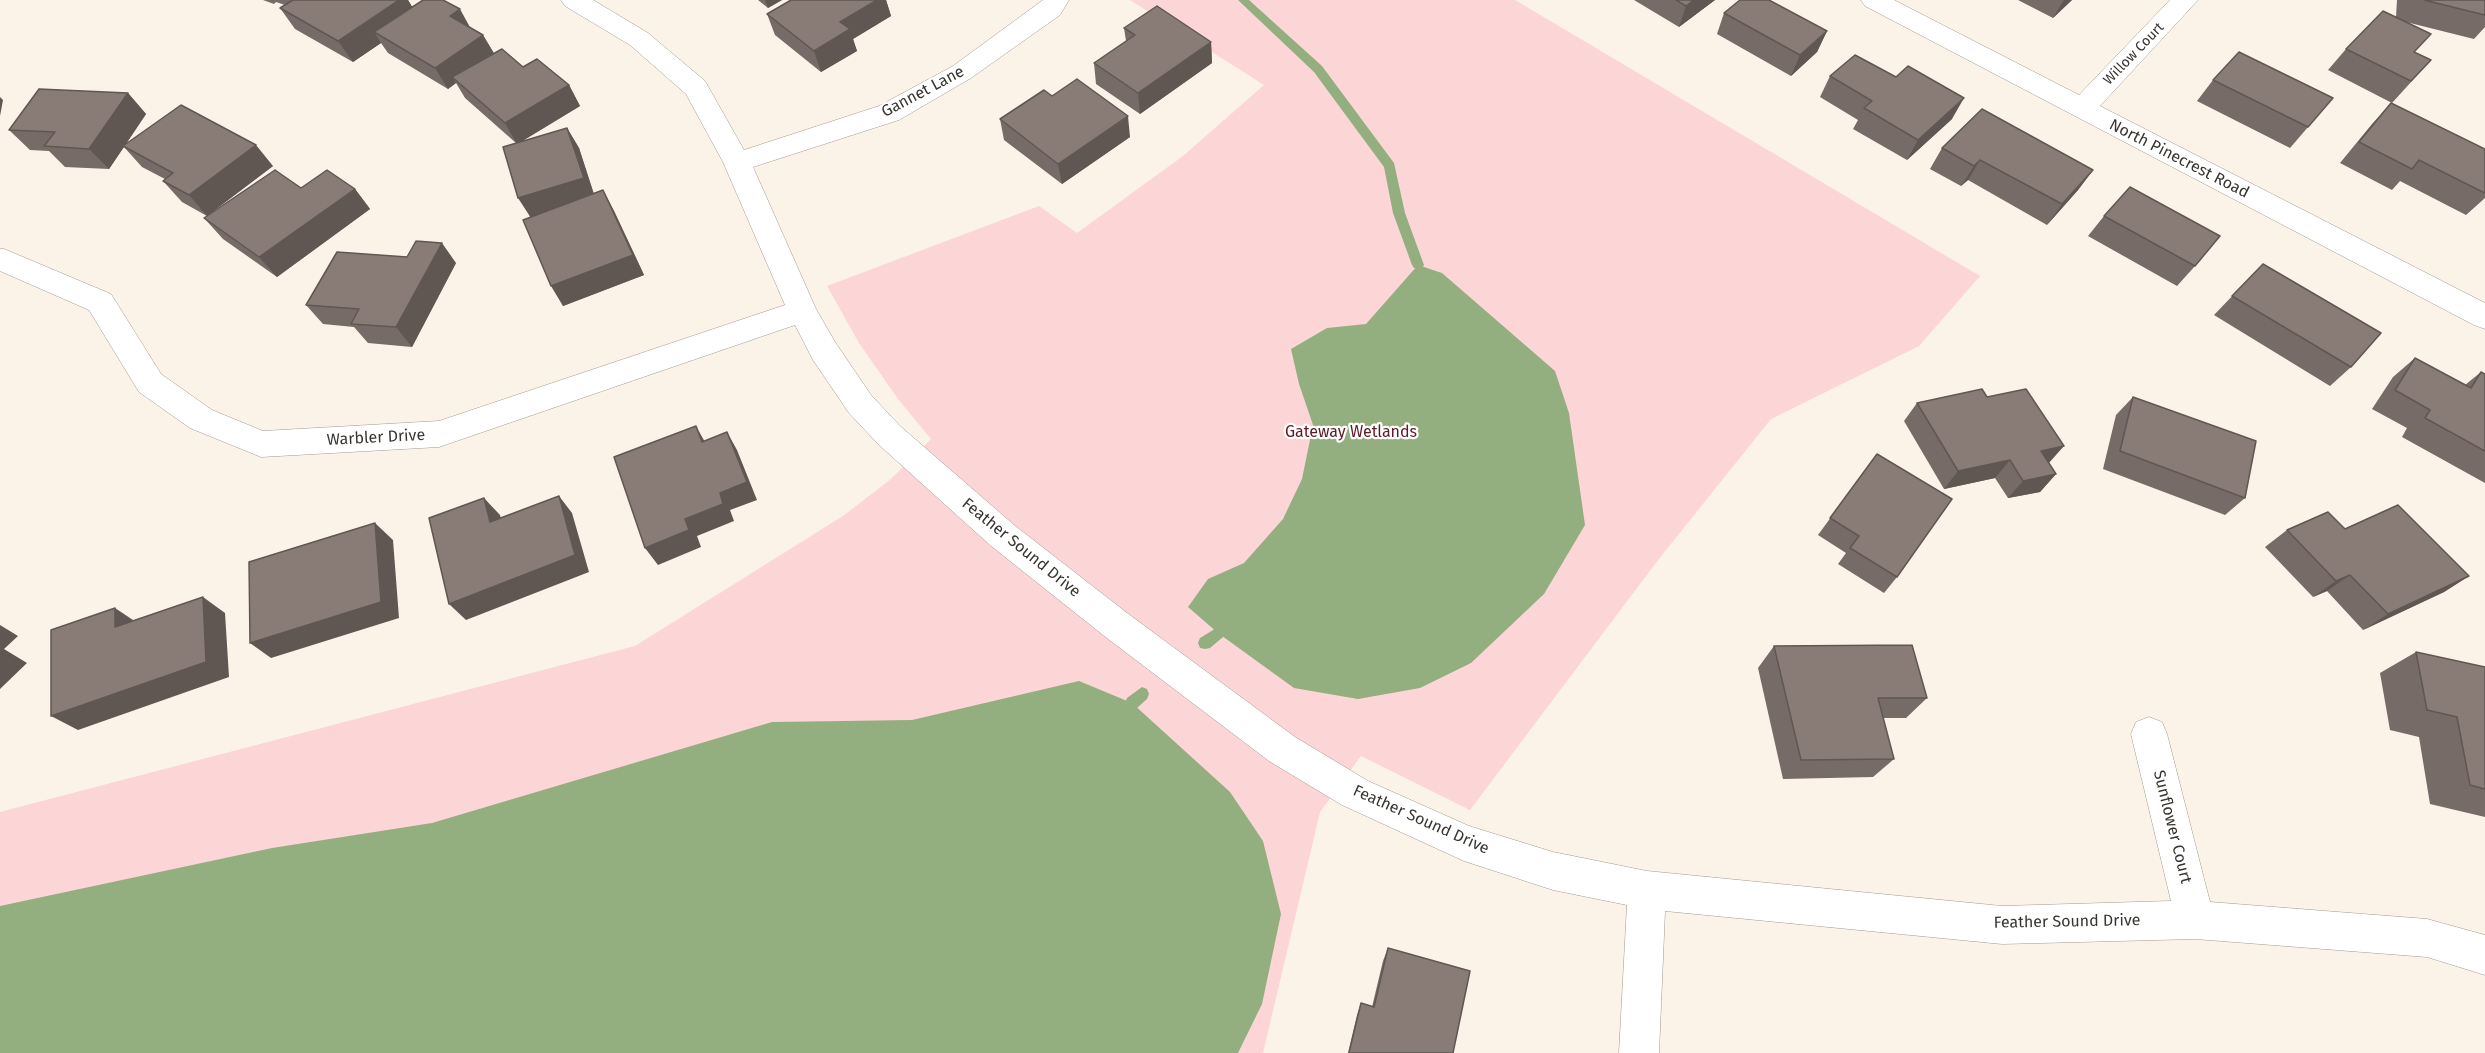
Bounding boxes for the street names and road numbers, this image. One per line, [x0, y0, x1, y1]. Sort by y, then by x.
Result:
street label: Willow Court [2100, 19, 2168, 89]
street label: Gannet Lane [878, 62, 968, 122]
street label: North Pinecrest Road [2106, 115, 2252, 203]
street label: Warbler Drive [326, 426, 426, 450]
street label: Feather Sound Drive [958, 494, 1084, 602]
street label: Sunflower Court [2149, 768, 2195, 886]
street label: Feather Sound Drive [1350, 781, 1492, 859]
street label: Feather Sound Drive [1993, 911, 2141, 933]

